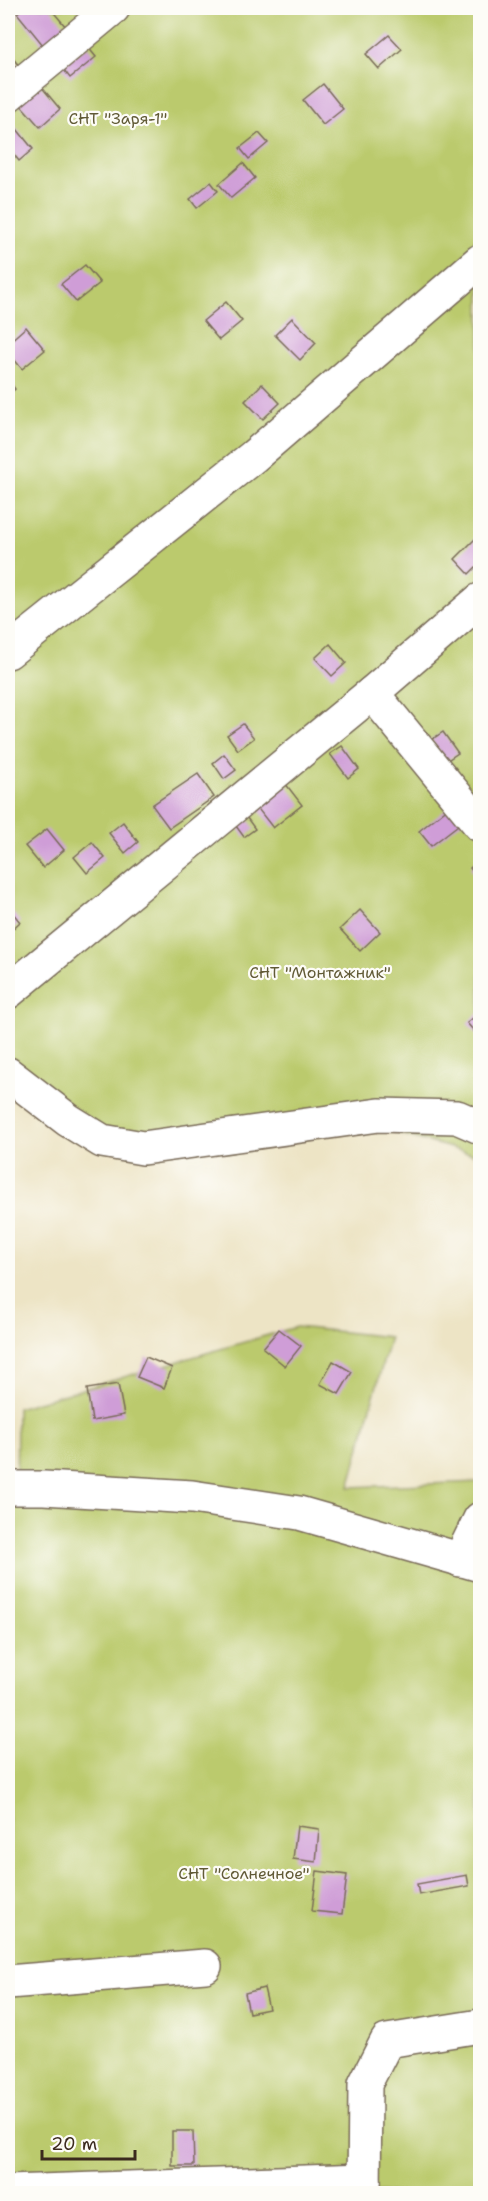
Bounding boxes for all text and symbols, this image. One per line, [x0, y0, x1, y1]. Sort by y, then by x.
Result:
park label: СНТ "Заря-1" [69, 108, 167, 129]
park label: СНТ "Монтажник" [249, 962, 391, 983]
park label: СНТ "Солнечное" [178, 1863, 310, 1884]
scale bar [42, 2123, 135, 2161]
text: 20 m [51, 2132, 97, 2156]

